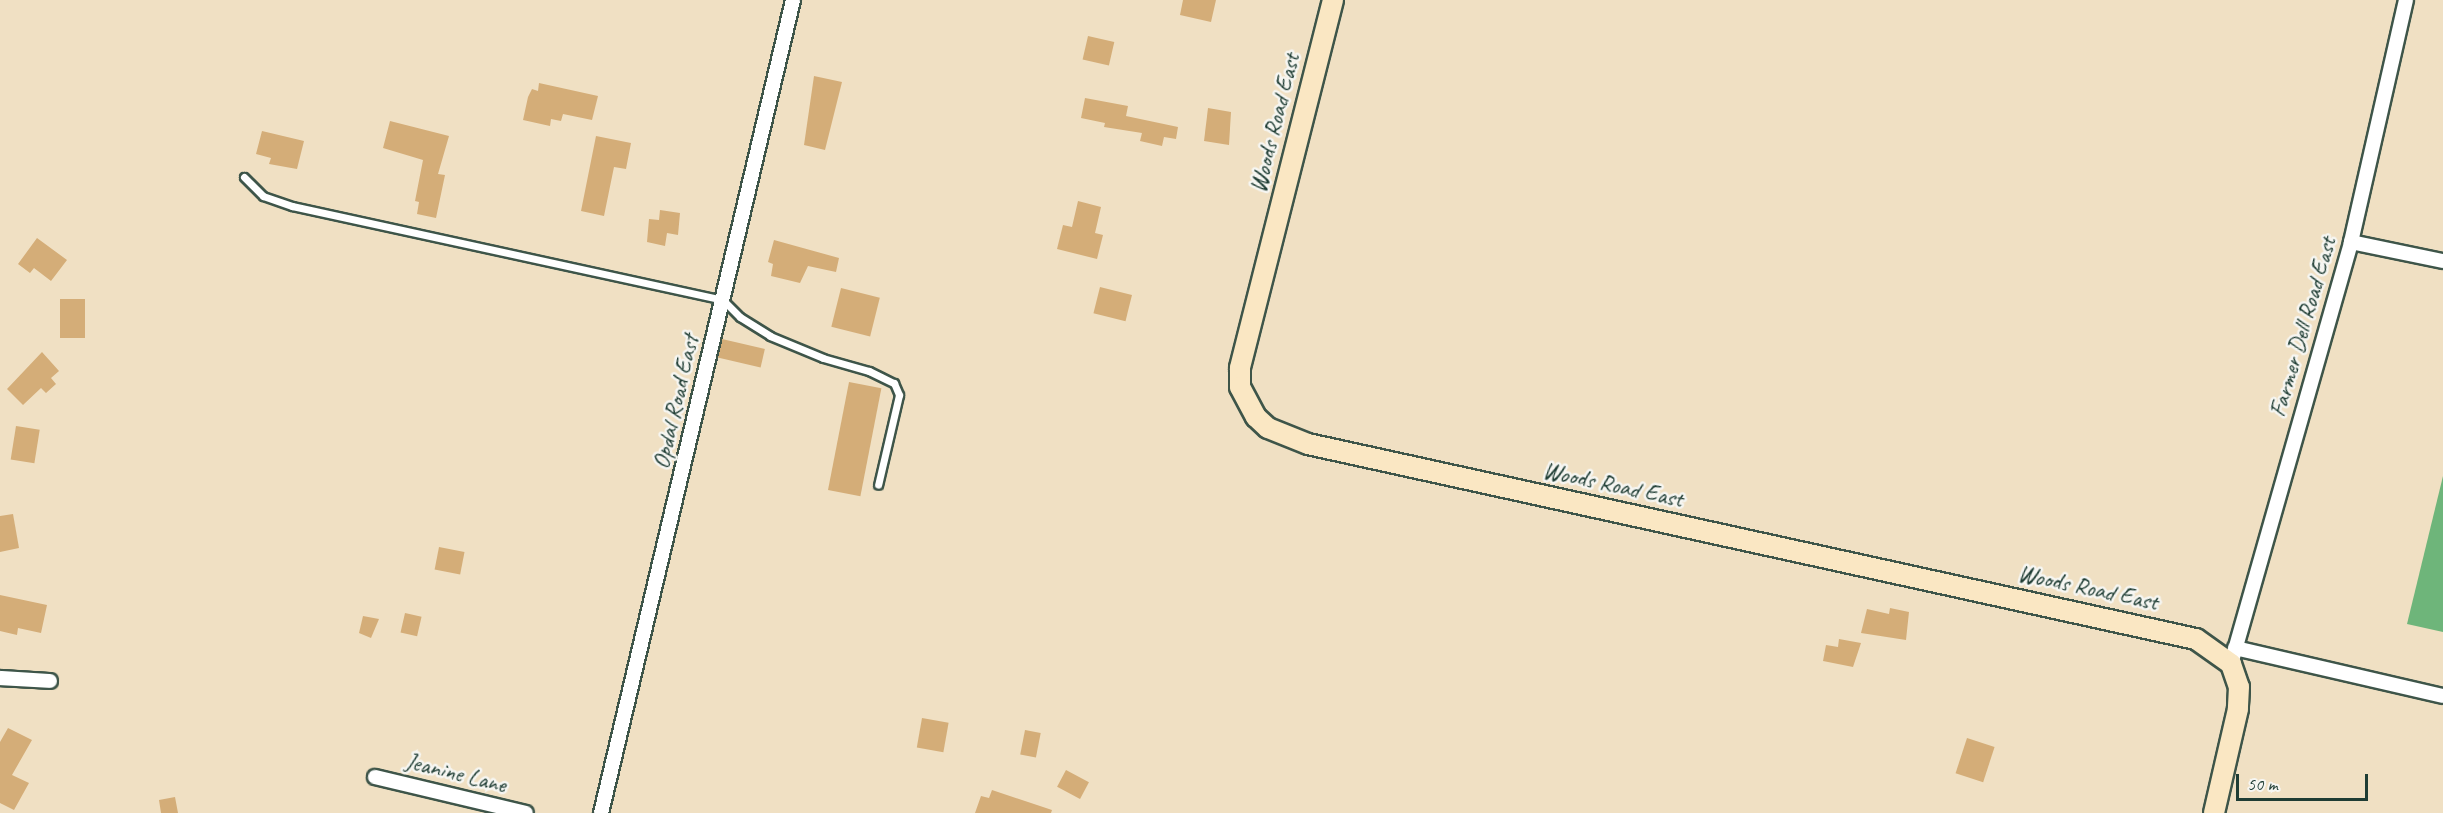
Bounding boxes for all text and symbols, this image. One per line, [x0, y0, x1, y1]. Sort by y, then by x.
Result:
street label: Woods Road East [1244, 50, 1306, 196]
street label: Farmer Dell Road East [2263, 233, 2343, 421]
street label: Opdal Road East [647, 332, 705, 472]
street label: Woods Road East [1540, 456, 1686, 514]
street label: Woods Road East [2015, 559, 2161, 617]
street label: Jeanine Lane [402, 747, 510, 799]
scale bar [2239, 762, 2371, 800]
text: 50 m [2247, 773, 2278, 795]

